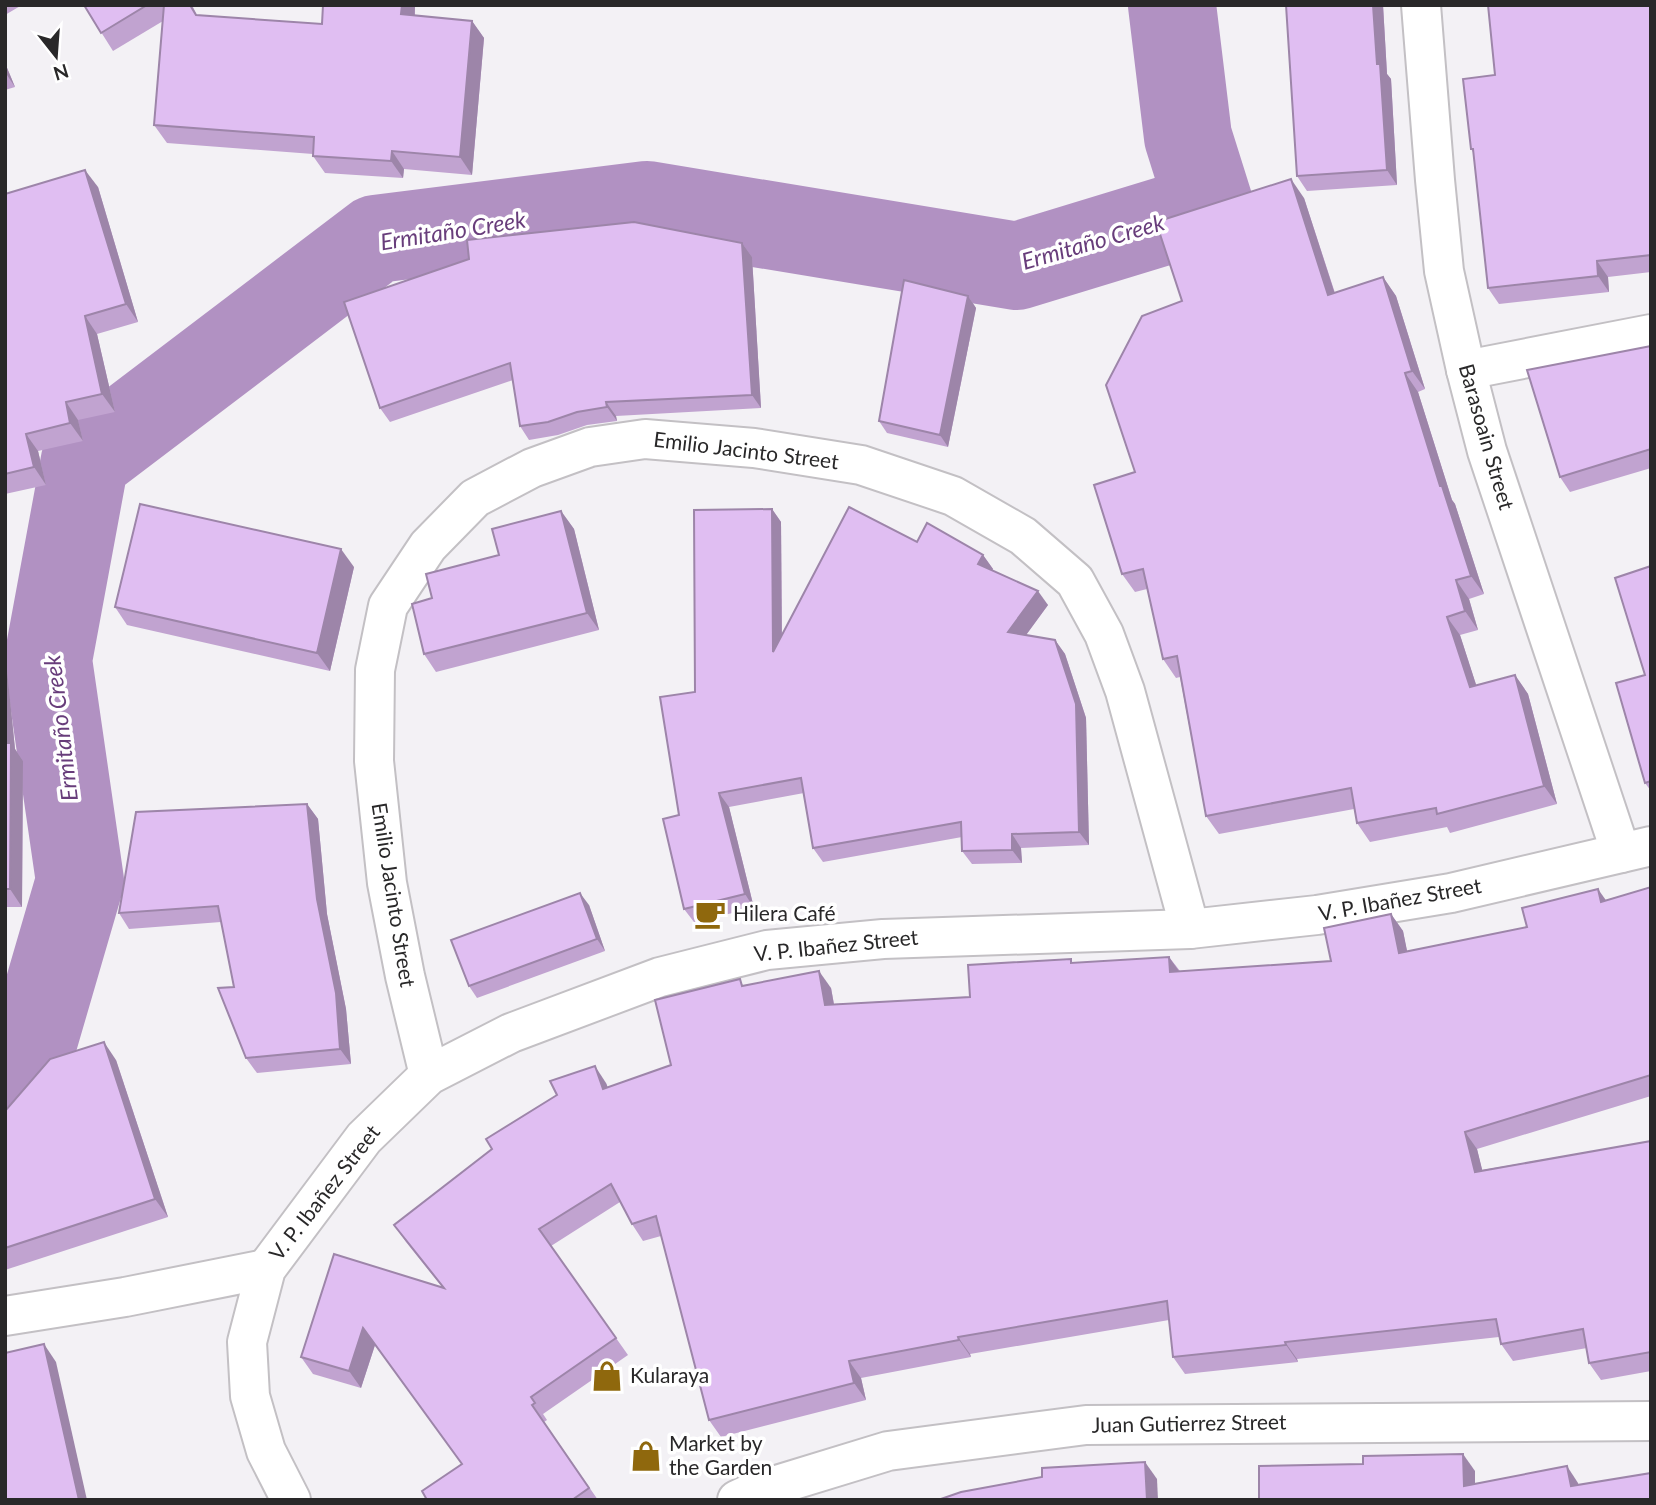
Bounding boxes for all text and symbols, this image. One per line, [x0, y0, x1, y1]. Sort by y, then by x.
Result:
north arrow [21, 21, 91, 91]
text: N [51, 60, 71, 86]
water label: Ermitaño Creek [378, 205, 529, 255]
water label: Ermitaño Creek [1018, 207, 1168, 275]
street label: Barasoain Street [1455, 361, 1520, 513]
street label: Emilio Jacinto Street [652, 426, 841, 473]
water label: Ermitaño Creek [37, 652, 83, 803]
street label: Emilio Jacinto Street [368, 801, 421, 989]
street label: V. P. Ibañez Street [1316, 872, 1483, 925]
cafe icon: Hilera Café [693, 897, 727, 931]
place label: Hilera Café [733, 900, 836, 925]
street label: V. P. Ibañez Street [753, 923, 920, 966]
street label: V. P. Ibañez Street [263, 1119, 385, 1265]
shop icon: Kularaya [590, 1359, 624, 1393]
place label: Kularaya [630, 1362, 709, 1387]
street label: Juan Gutierrez Street [1091, 1408, 1287, 1437]
place label: Market by the Garden [669, 1430, 772, 1479]
shop icon: Market by the Garden [629, 1439, 663, 1473]

